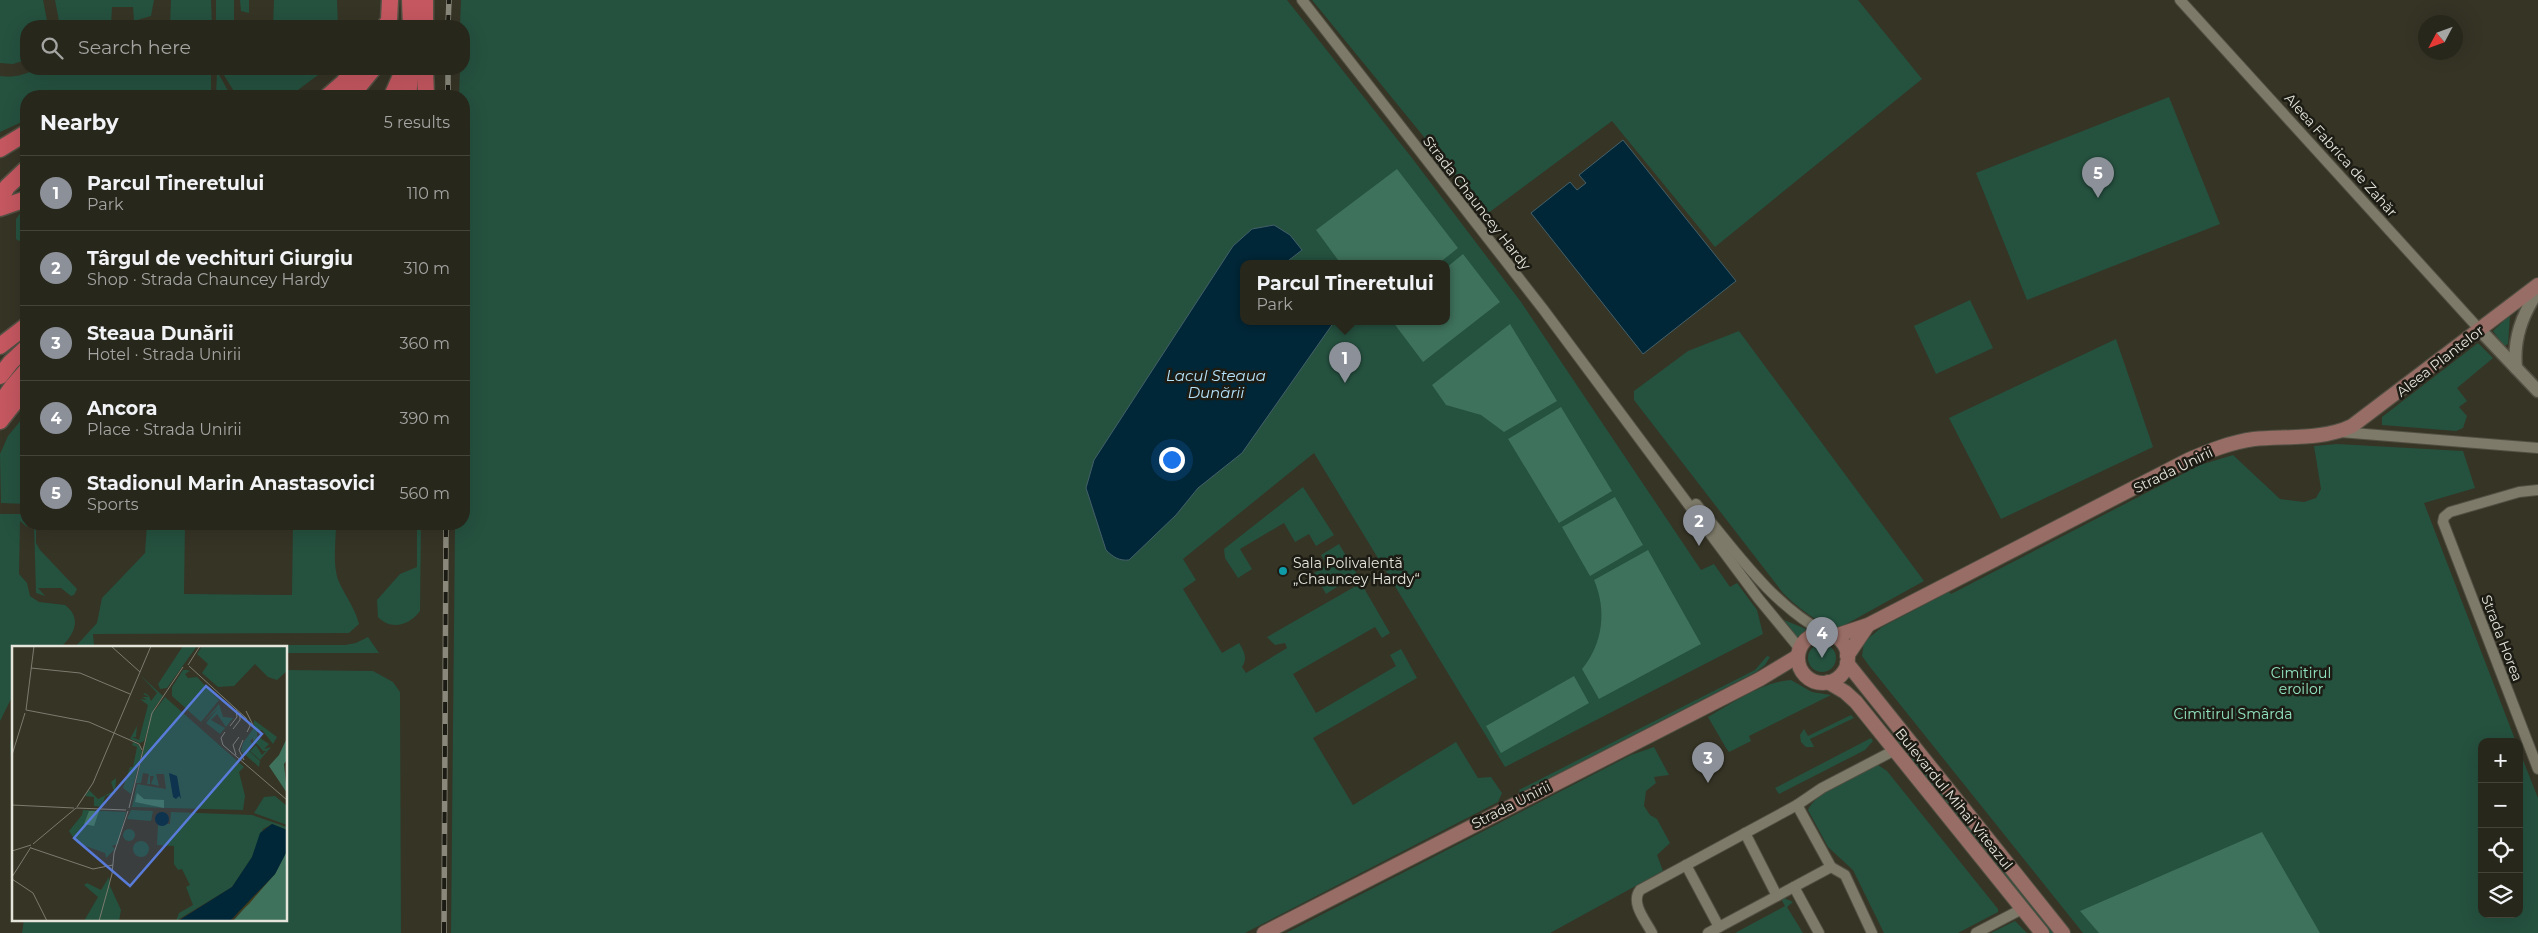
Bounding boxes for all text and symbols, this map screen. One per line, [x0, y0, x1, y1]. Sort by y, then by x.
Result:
north arrow [2418, 15, 2463, 60]
search box [20, 20, 470, 75]
icon: search [38, 34, 66, 62]
text: Search here [78, 36, 191, 59]
street label: Aleea Fabrica de Zahăr [2281, 89, 2402, 221]
text: Nearby [40, 110, 119, 135]
text: 5 results [384, 113, 450, 132]
street label: Strada Chauncey Hardy [1419, 132, 1535, 274]
pin: 5 [2082, 157, 2114, 198]
text: Parcul Tineretului [87, 172, 264, 195]
text: 1 [53, 184, 59, 203]
text: 110 m [407, 184, 450, 203]
text: Park [87, 195, 124, 214]
text: Târgul de vechituri Giurgiu [87, 247, 353, 270]
text: 2 [51, 259, 61, 278]
text: 310 m [403, 259, 450, 278]
popup [1240, 260, 1450, 325]
text: Shop · Strada Chauncey Hardy [87, 270, 330, 289]
text: Parcul Tineretului [1256, 272, 1434, 295]
text: Park [1256, 295, 1293, 314]
street label: Aleea Plantelor [2393, 321, 2488, 401]
text: Steaua Dunării [87, 322, 234, 345]
text: 3 [51, 334, 61, 353]
text: 360 m [399, 334, 450, 353]
pin: 1 [1329, 342, 1361, 383]
text: Hotel · Strada Unirii [87, 345, 241, 364]
water label: Lacul Steaua Dunării [1166, 366, 1266, 402]
text: Ancora [87, 397, 157, 420]
text: 4 [50, 409, 62, 428]
text: 390 m [399, 409, 450, 428]
text: Place · Strada Unirii [87, 420, 242, 439]
street label: Strada Unirii [2130, 443, 2216, 497]
your location [1159, 447, 1185, 473]
text: Stadionul Marin Anastasovici [87, 472, 375, 495]
text: 5 [51, 484, 61, 503]
text: 560 m [399, 484, 450, 503]
text: Sports [87, 495, 139, 514]
pin: 2 [1683, 505, 1715, 546]
place label: Sala Polivalentă „Chauncey Hardy“ [1293, 554, 1420, 588]
marker: Sala Polivalentă „Chauncey Hardy“ [1277, 565, 1289, 577]
street label: Strada Horea [2477, 592, 2527, 684]
pin: 4 [1806, 617, 1838, 658]
inset map [12, 646, 288, 920]
park label: Cimitirul eroilor [2271, 664, 2331, 698]
park label: Cimitirul Smârda [2173, 705, 2293, 723]
street label: Bulevardul Mihai Viteazul [1891, 725, 2017, 873]
map controls [2478, 738, 2523, 918]
button: + [2478, 738, 2523, 783]
pin: 3 [1692, 742, 1724, 783]
street label: Strada Unirii [1468, 777, 1554, 833]
button: − [2478, 783, 2523, 828]
button: locate [2478, 828, 2523, 873]
button: layers [2478, 873, 2523, 918]

